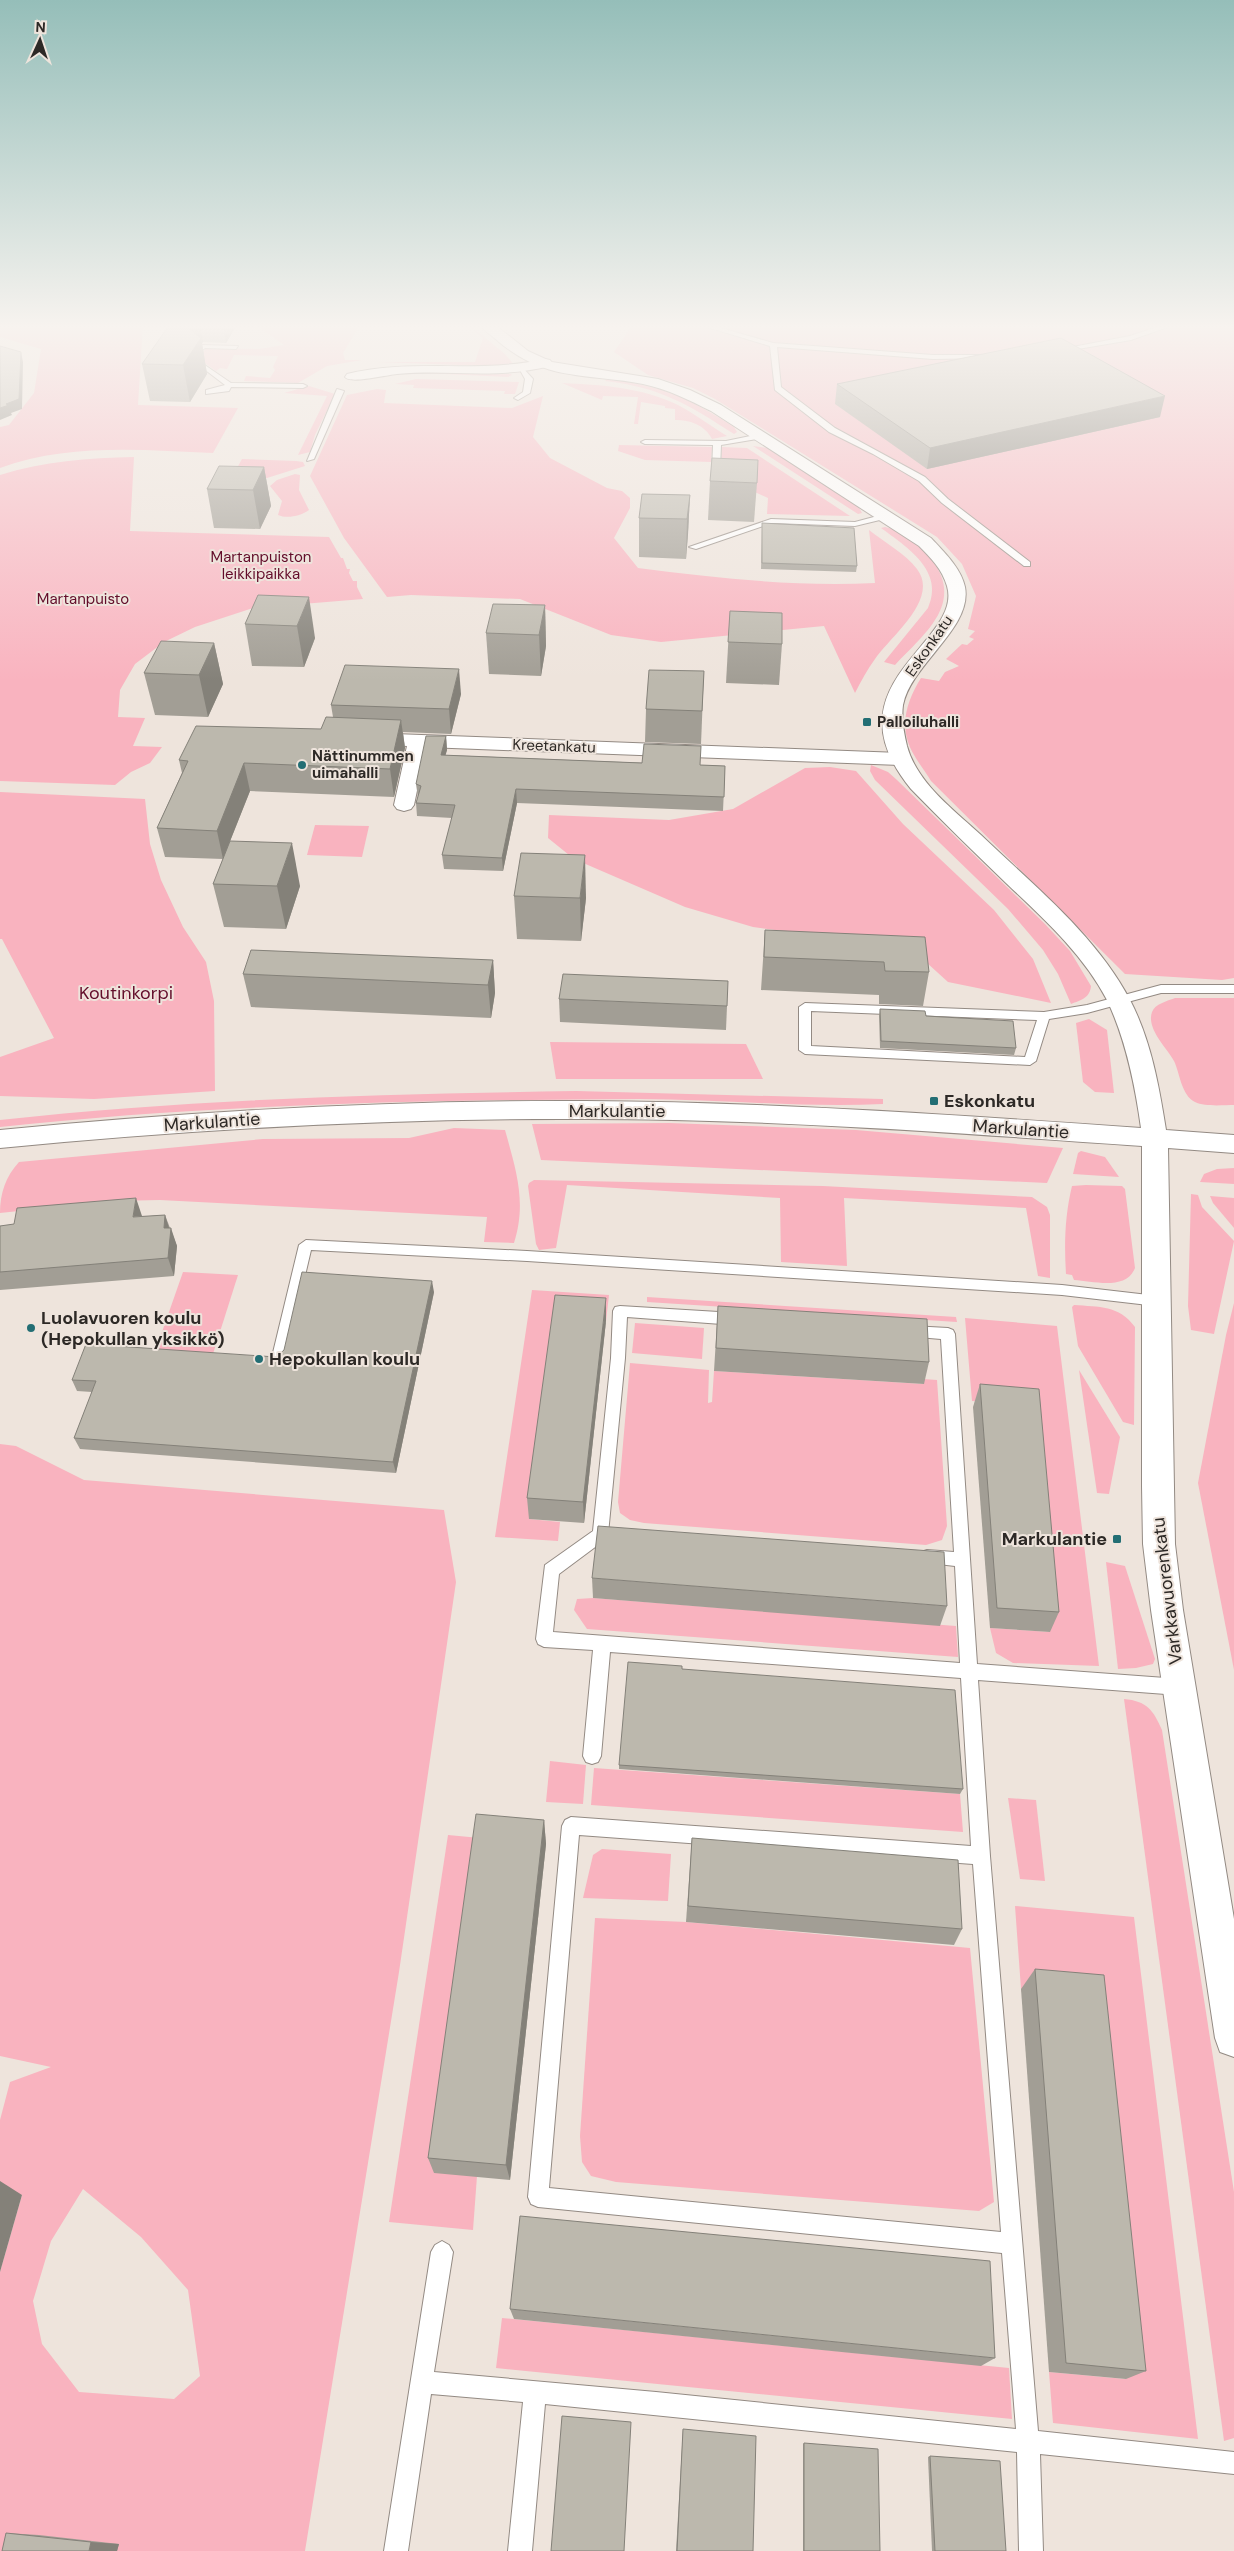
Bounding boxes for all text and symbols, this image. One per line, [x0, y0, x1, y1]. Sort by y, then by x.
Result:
north arrow [15, 15, 65, 65]
text: N [35, 18, 46, 36]
park label: Martanpuiston leikkipaikka [211, 547, 311, 584]
park label: Martanpuisto [37, 589, 129, 609]
street label: Eskonkatu [901, 611, 957, 681]
place label: Palloiluhalli [877, 712, 959, 732]
marker: Palloiluhalli [861, 716, 873, 728]
street label: Kreetankatu [512, 735, 596, 757]
place label: Nättinummen uimahalli [312, 746, 414, 783]
marker: Nättinummen uimahalli [296, 759, 308, 771]
park label: Koutinkorpi [79, 981, 173, 1005]
place label: Eskonkatu [944, 1089, 1035, 1113]
marker: Eskonkatu [928, 1095, 940, 1107]
street label: Markulantie [569, 1099, 665, 1123]
street label: Markulantie [163, 1107, 261, 1137]
street label: Markulantie [972, 1114, 1070, 1144]
place label: Luolavuoren koulu (Hepokullan yksikkö) [41, 1306, 225, 1351]
marker: Luolavuoren koulu (Hepokullan yksikkö) [25, 1322, 37, 1334]
place label: Hepokullan koulu [269, 1347, 420, 1371]
marker: Hepokullan koulu [253, 1353, 265, 1365]
street label: Varkkavuorenkatu [1146, 1516, 1188, 1666]
place label: Markulantie [1002, 1527, 1107, 1551]
marker: Markulantie [1111, 1533, 1123, 1545]

